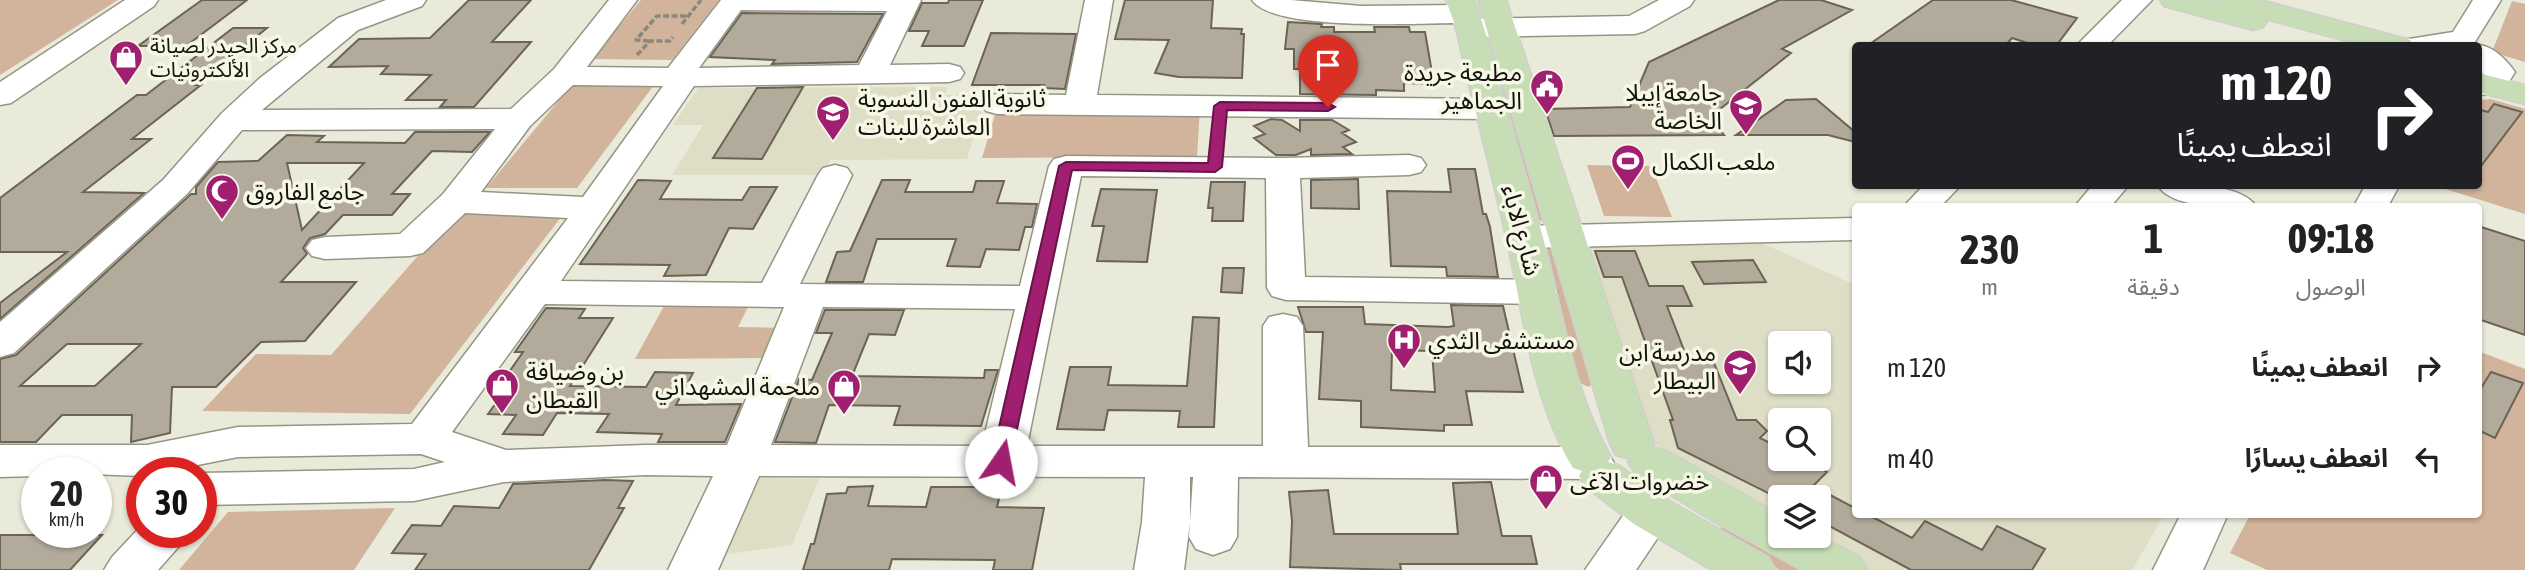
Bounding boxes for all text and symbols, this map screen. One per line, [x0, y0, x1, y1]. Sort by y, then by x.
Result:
place label: مركز الحيدر لصيانة الألكترونيات [150, 33, 297, 82]
pin [1298, 35, 1358, 107]
shop icon: مركز الحيدر لصيانة الألكترونيات [107, 38, 145, 87]
icon: arrive [1309, 46, 1347, 84]
text: 120 m [2221, 54, 2332, 110]
place label: مطبعة جريدة الجماهير [1404, 59, 1522, 115]
public building icon: مطبعة جريدة الجماهير [1528, 67, 1566, 116]
icon: right [2356, 70, 2447, 161]
place label: جامعة إيبلا الخاصة [1625, 79, 1722, 134]
place label: ثانوية الفنون النسوية العاشرة للبنات [858, 85, 1046, 141]
school or university icon: جامعة إيبلا الخاصة [1727, 87, 1765, 136]
school or university icon: ثانوية الفنون النسوية العاشرة للبنات [814, 93, 852, 142]
text: انعطف يمينًا [2177, 126, 2332, 163]
sports icon: ملعب الكمال [1609, 142, 1647, 191]
place label: ملعب الكمال [1652, 148, 1776, 176]
mosque icon: جامع الفاروق [203, 172, 241, 221]
place label: جامع الفاروق [246, 178, 365, 209]
street label: شارع الاباء [1493, 182, 1547, 279]
text: 1 [2144, 214, 2163, 262]
text: 09:18 [2288, 214, 2374, 262]
text: 230 [1960, 225, 2019, 273]
text: m [1981, 274, 1998, 300]
text: دقيقة [2127, 274, 2180, 300]
text: الوصول [2296, 274, 2366, 300]
hospital icon: مستشفى الثدي [1385, 321, 1423, 370]
place label: مستشفى الثدي [1428, 327, 1575, 359]
map controls [1768, 331, 1831, 548]
button: sound [1768, 331, 1831, 394]
place label: مدرسة ابن البيطار [1619, 339, 1716, 395]
school or university icon: مدرسة ابن البيطار [1721, 347, 1759, 396]
icon: right [2409, 349, 2447, 387]
text: انعطف يمينًا [2251, 352, 2388, 382]
text: 120 m [1887, 353, 1946, 383]
place label: بن وضيافة القبطان [526, 358, 624, 414]
shop icon: بن وضيافة القبطان [483, 366, 521, 415]
shop icon: ملحمة المشهداني [825, 367, 863, 416]
place label: ملحمة المشهداني [655, 373, 820, 405]
button: search [1768, 408, 1831, 471]
position arrow [964, 425, 1038, 499]
icon: left [2409, 440, 2447, 478]
text: انعطف يسارًا [2245, 443, 2388, 473]
text: 40 m [1887, 444, 1934, 474]
speed limit sign: 30 [126, 457, 217, 548]
shop icon: خضروات الآغى [1527, 462, 1565, 511]
place label: خضروات الآغى [1570, 468, 1709, 496]
text: 20 [50, 473, 83, 513]
button: layers [1768, 485, 1831, 548]
text: km/h [49, 509, 84, 530]

